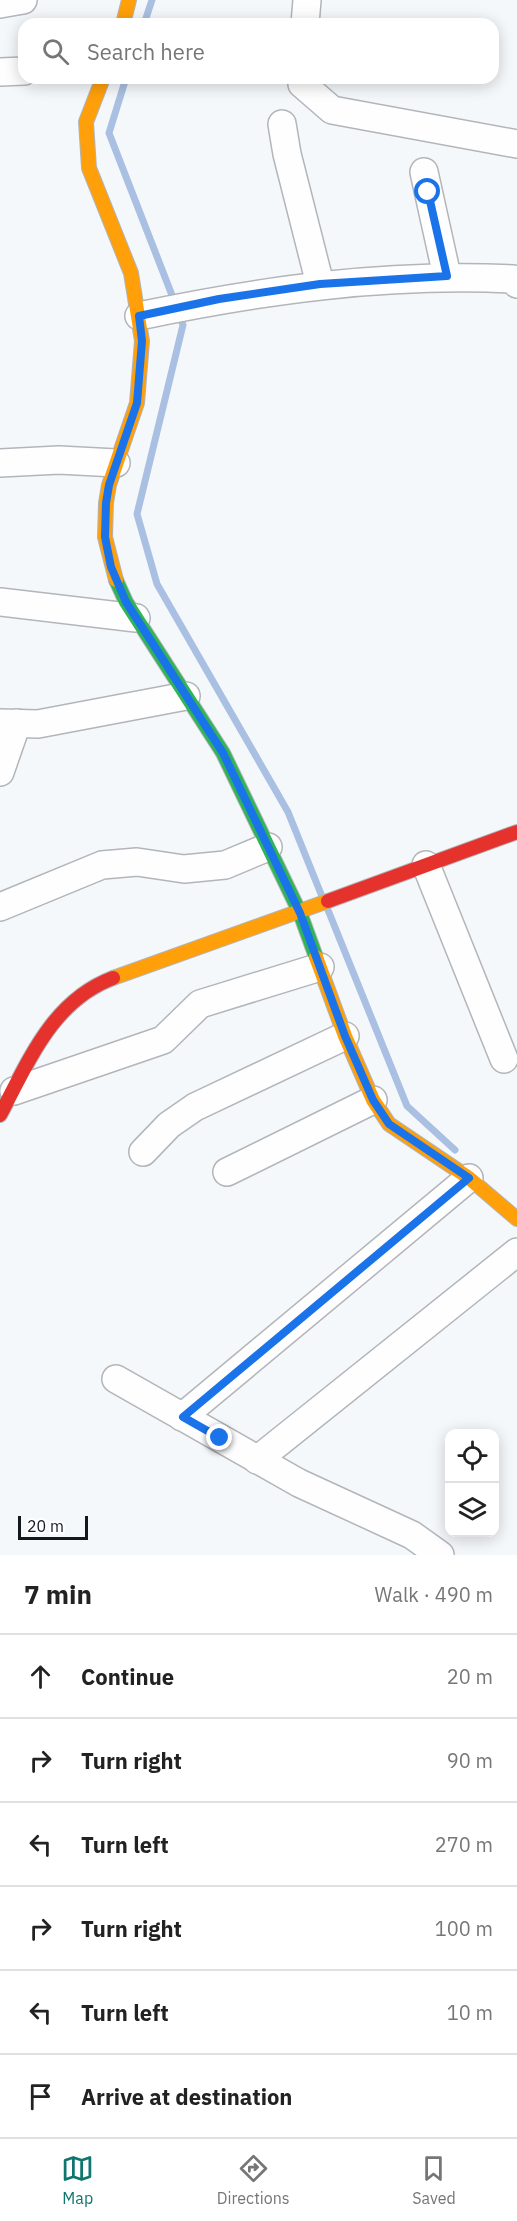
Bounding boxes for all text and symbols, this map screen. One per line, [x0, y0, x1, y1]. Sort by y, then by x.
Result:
search box [18, 18, 499, 84]
icon: search [39, 35, 72, 68]
text: Search here [87, 37, 205, 66]
route start [414, 178, 440, 204]
route end [206, 1424, 232, 1450]
map controls [445, 1429, 499, 1537]
button: locate [445, 1429, 499, 1483]
button: layers [445, 1483, 499, 1537]
scale bar [18, 1513, 88, 1540]
text: 20 m [27, 1516, 64, 1536]
text: 7 min [24, 1577, 92, 1611]
text: Walk · 490 m [375, 1581, 493, 1608]
icon: ahead [24, 1660, 57, 1693]
text: Continue [81, 1662, 174, 1691]
text: 20 m [447, 1663, 493, 1690]
icon: right [24, 1744, 57, 1777]
text: Turn right [81, 1746, 182, 1775]
text: 90 m [447, 1747, 493, 1774]
icon: left [24, 1828, 57, 1861]
text: Turn left [81, 1830, 169, 1859]
text: 270 m [435, 1831, 493, 1858]
icon: right [24, 1912, 57, 1945]
text: Turn right [81, 1914, 182, 1943]
text: 100 m [435, 1915, 493, 1942]
icon: left [24, 1996, 57, 2029]
text: Turn left [81, 1998, 169, 2027]
text: 10 m [447, 1999, 493, 2026]
icon: arrive [24, 2080, 57, 2113]
text: Arrive at destination [81, 2082, 292, 2111]
tab: Map [61, 2152, 94, 2208]
tab: Directions [217, 2152, 290, 2208]
tab: Saved [412, 2152, 456, 2208]

